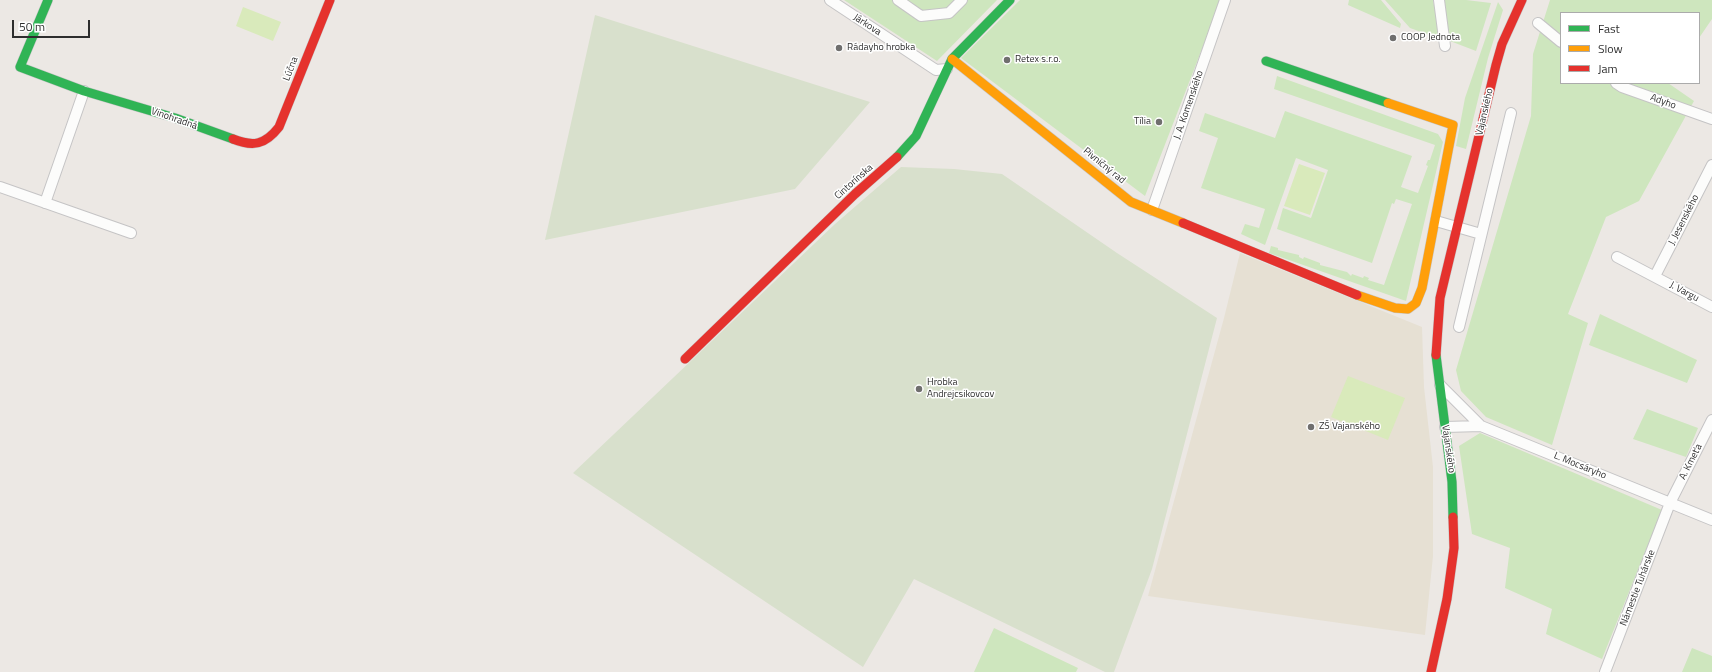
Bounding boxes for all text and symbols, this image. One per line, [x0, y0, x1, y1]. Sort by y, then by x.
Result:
scale bar [14, 12, 92, 38]
street label: Járkova [851, 12, 883, 38]
legend [1560, 12, 1700, 84]
text: 50 m [19, 17, 45, 36]
text: Fast [1598, 19, 1620, 38]
place label: COOP Jednota [1401, 32, 1460, 44]
marker: COOP Jednota [1388, 33, 1398, 43]
text: Slow [1598, 39, 1623, 58]
place label: Rádayho hrobka [847, 42, 915, 54]
marker: Rádayho hrobka [834, 43, 844, 53]
place label: Retex s.r.o. [1015, 54, 1061, 66]
street label: Lúčna [281, 55, 301, 83]
marker: Retex s.r.o. [1002, 55, 1012, 65]
text: Jam [1598, 59, 1618, 78]
street label: J. A. Komenského [1172, 69, 1206, 141]
street label: Vajanského [1474, 87, 1496, 137]
street label: Adyho [1648, 92, 1678, 112]
street label: Vinohradná [149, 105, 199, 133]
place label: Tília [1134, 116, 1151, 128]
marker: Tília [1154, 117, 1164, 127]
street label: Pivničný rad [1080, 145, 1128, 187]
street label: Cintorínska [832, 162, 876, 202]
street label: J. Jesenského [1666, 193, 1702, 247]
street label: J. Vargu [1667, 279, 1701, 305]
place label: Hrobka Andrejcsikovcov [927, 377, 994, 400]
marker: Hrobka Andrejcsikovcov [914, 384, 924, 394]
place label: ZŠ Vajanského [1319, 421, 1380, 433]
marker: ZŠ Vajanského [1306, 422, 1316, 432]
street label: Vajanského [1439, 424, 1457, 474]
street label: A. Kmeťa [1677, 442, 1705, 482]
street label: L. Mocsáryho [1552, 450, 1608, 482]
street label: Námestie Tuhárske [1618, 548, 1658, 628]

